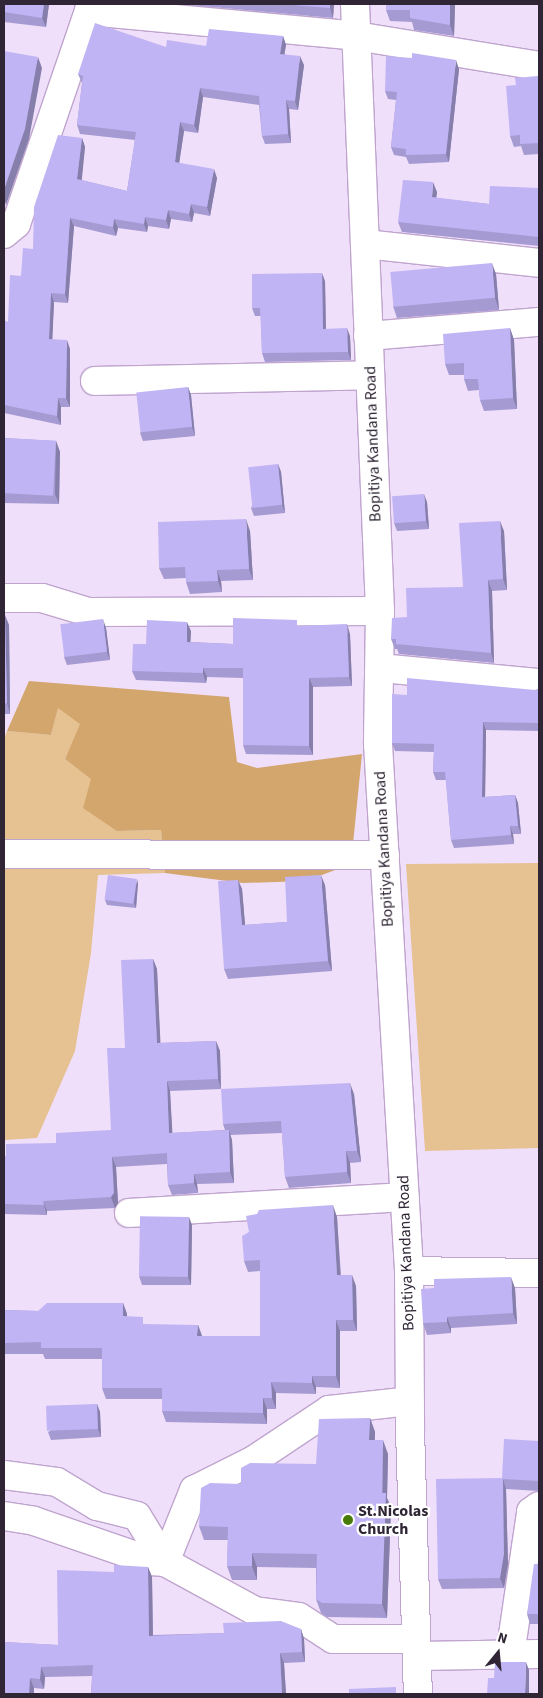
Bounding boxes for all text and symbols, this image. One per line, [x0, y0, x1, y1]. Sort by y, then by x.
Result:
street label: Bopitiya Kandana Road [361, 366, 385, 522]
street label: Bopitiya Kandana Road [370, 771, 398, 927]
street label: Bopitiya Kandana Road [394, 1175, 418, 1331]
place label: St.Nicolas Church [358, 1501, 428, 1539]
marker: St.Nicolas Church [342, 1514, 354, 1526]
north arrow [473, 1628, 523, 1678]
text: N [495, 1628, 510, 1650]

